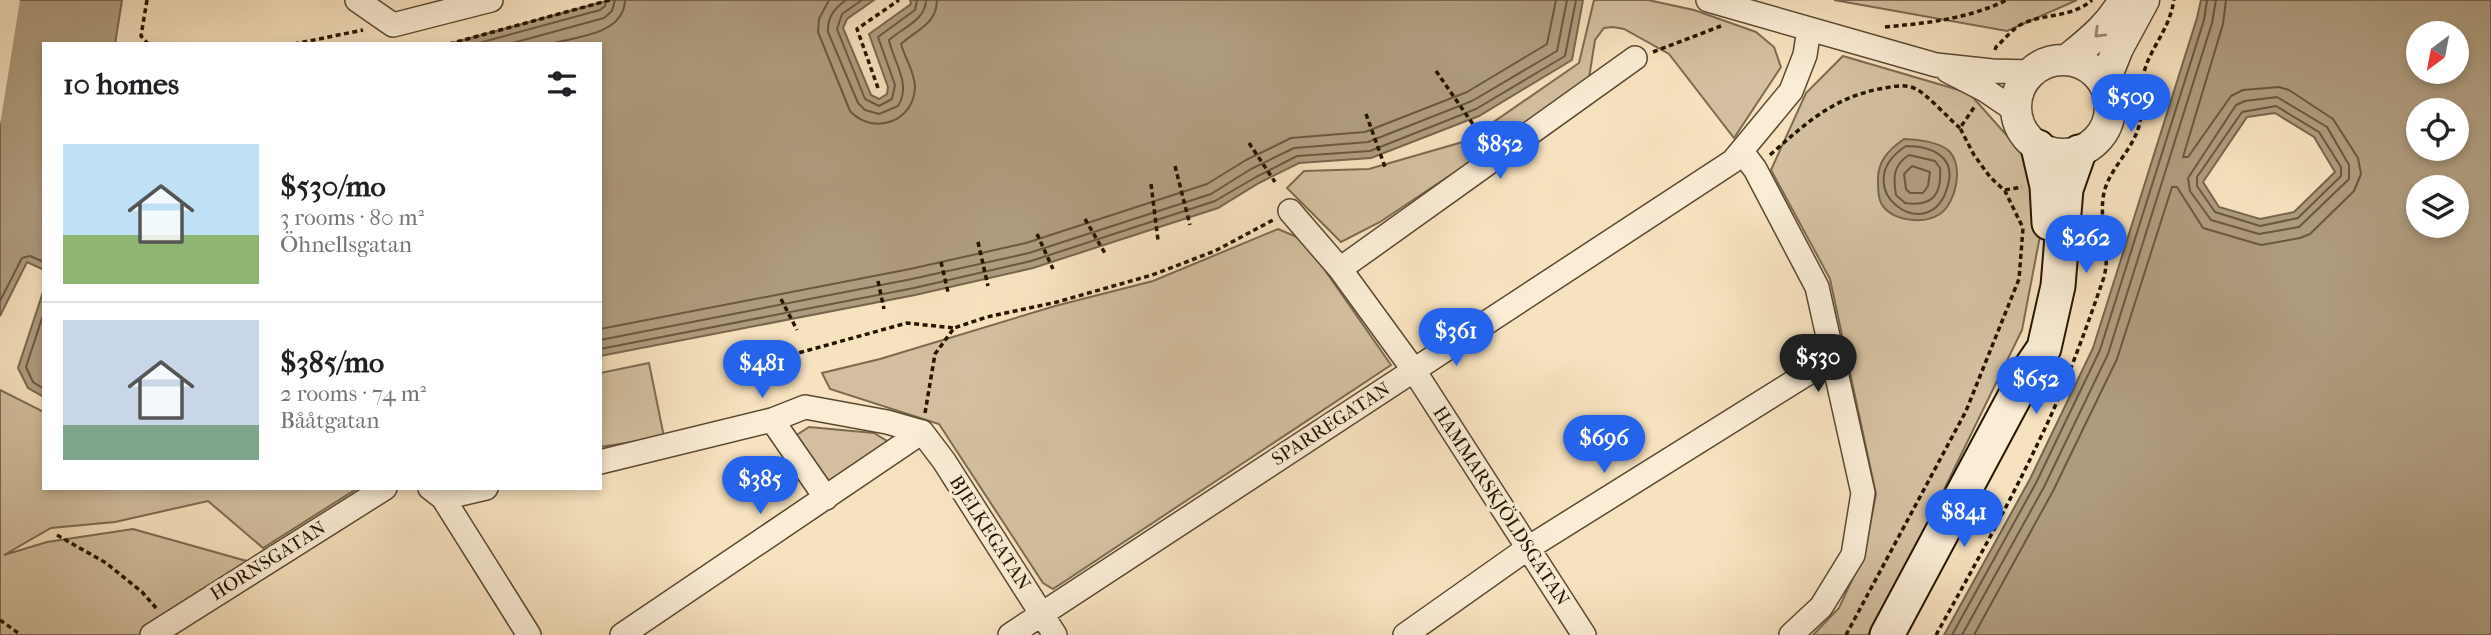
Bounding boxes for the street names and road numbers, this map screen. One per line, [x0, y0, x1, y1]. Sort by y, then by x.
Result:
street label: SPARREGATAN [1268, 377, 1395, 470]
street label: HAMMARSKJÖLDSGATAN [1428, 402, 1574, 610]
street label: BJELKEGATAN [945, 472, 1036, 595]
street label: HORNSGATAN [206, 516, 330, 605]

